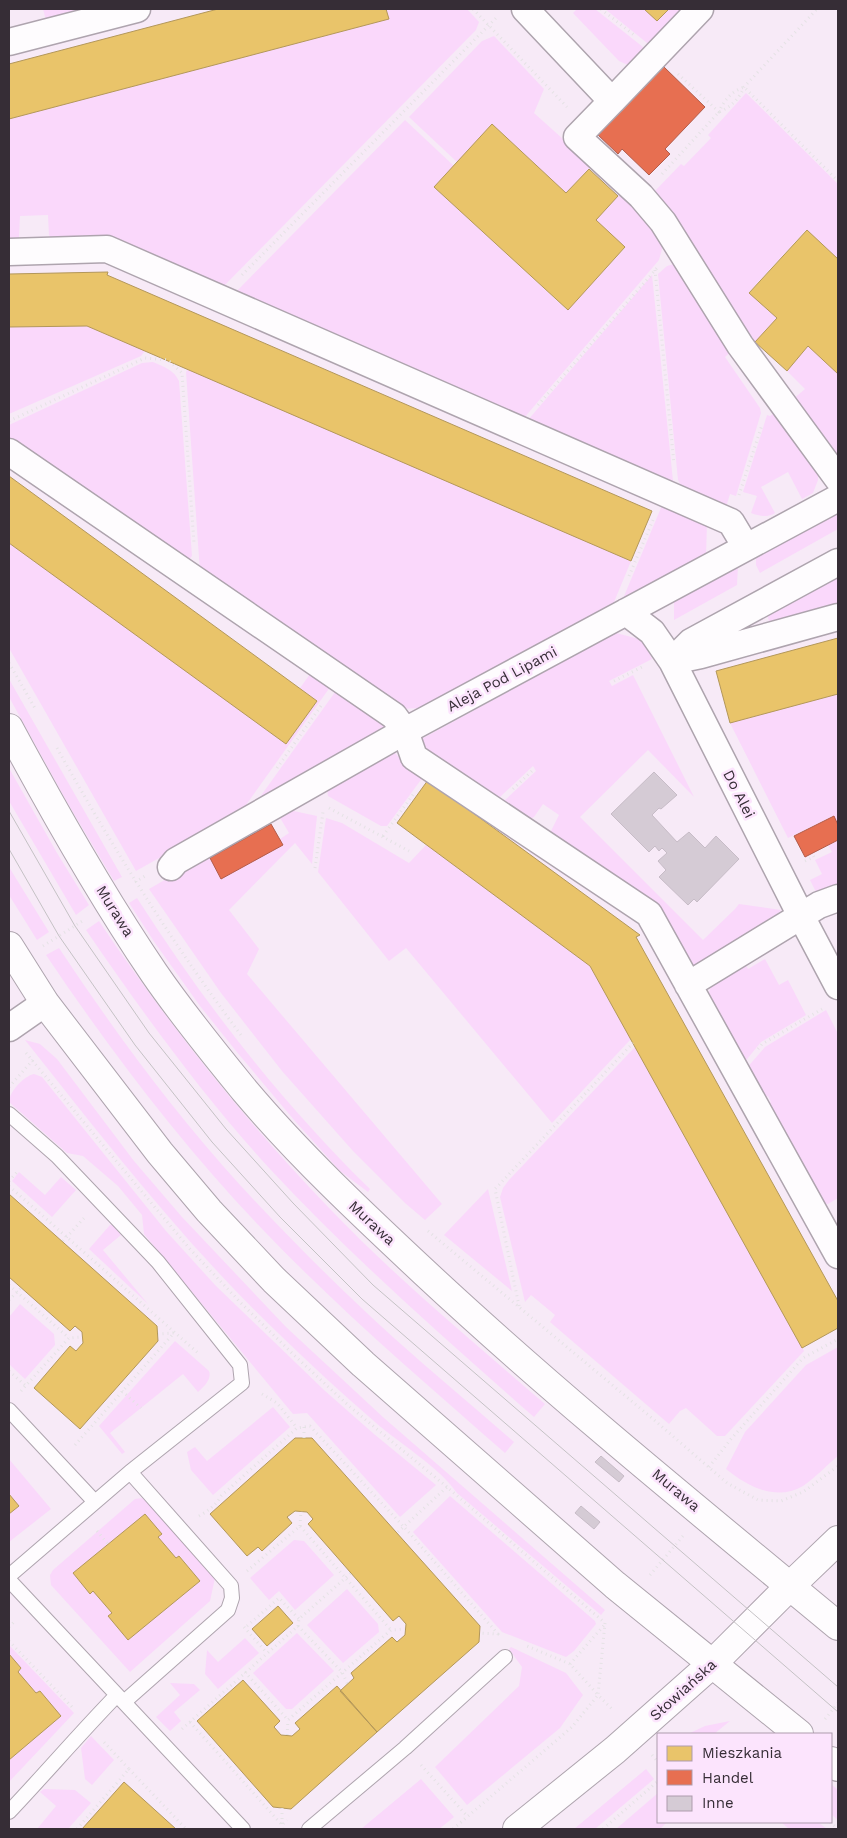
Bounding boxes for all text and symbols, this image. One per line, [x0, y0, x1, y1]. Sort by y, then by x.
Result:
street label: Aleja Pod Lipami [444, 642, 560, 716]
street label: Do Alei [719, 767, 759, 821]
street label: Murawa [92, 882, 138, 940]
street label: Murawa [345, 1197, 399, 1249]
street label: Murawa [648, 1465, 704, 1516]
street label: Słowiańska [646, 1655, 720, 1724]
legend [657, 1733, 832, 1823]
text: Mieszkania [702, 1744, 782, 1762]
text: Handel [702, 1769, 754, 1787]
text: Inne [702, 1794, 734, 1812]

